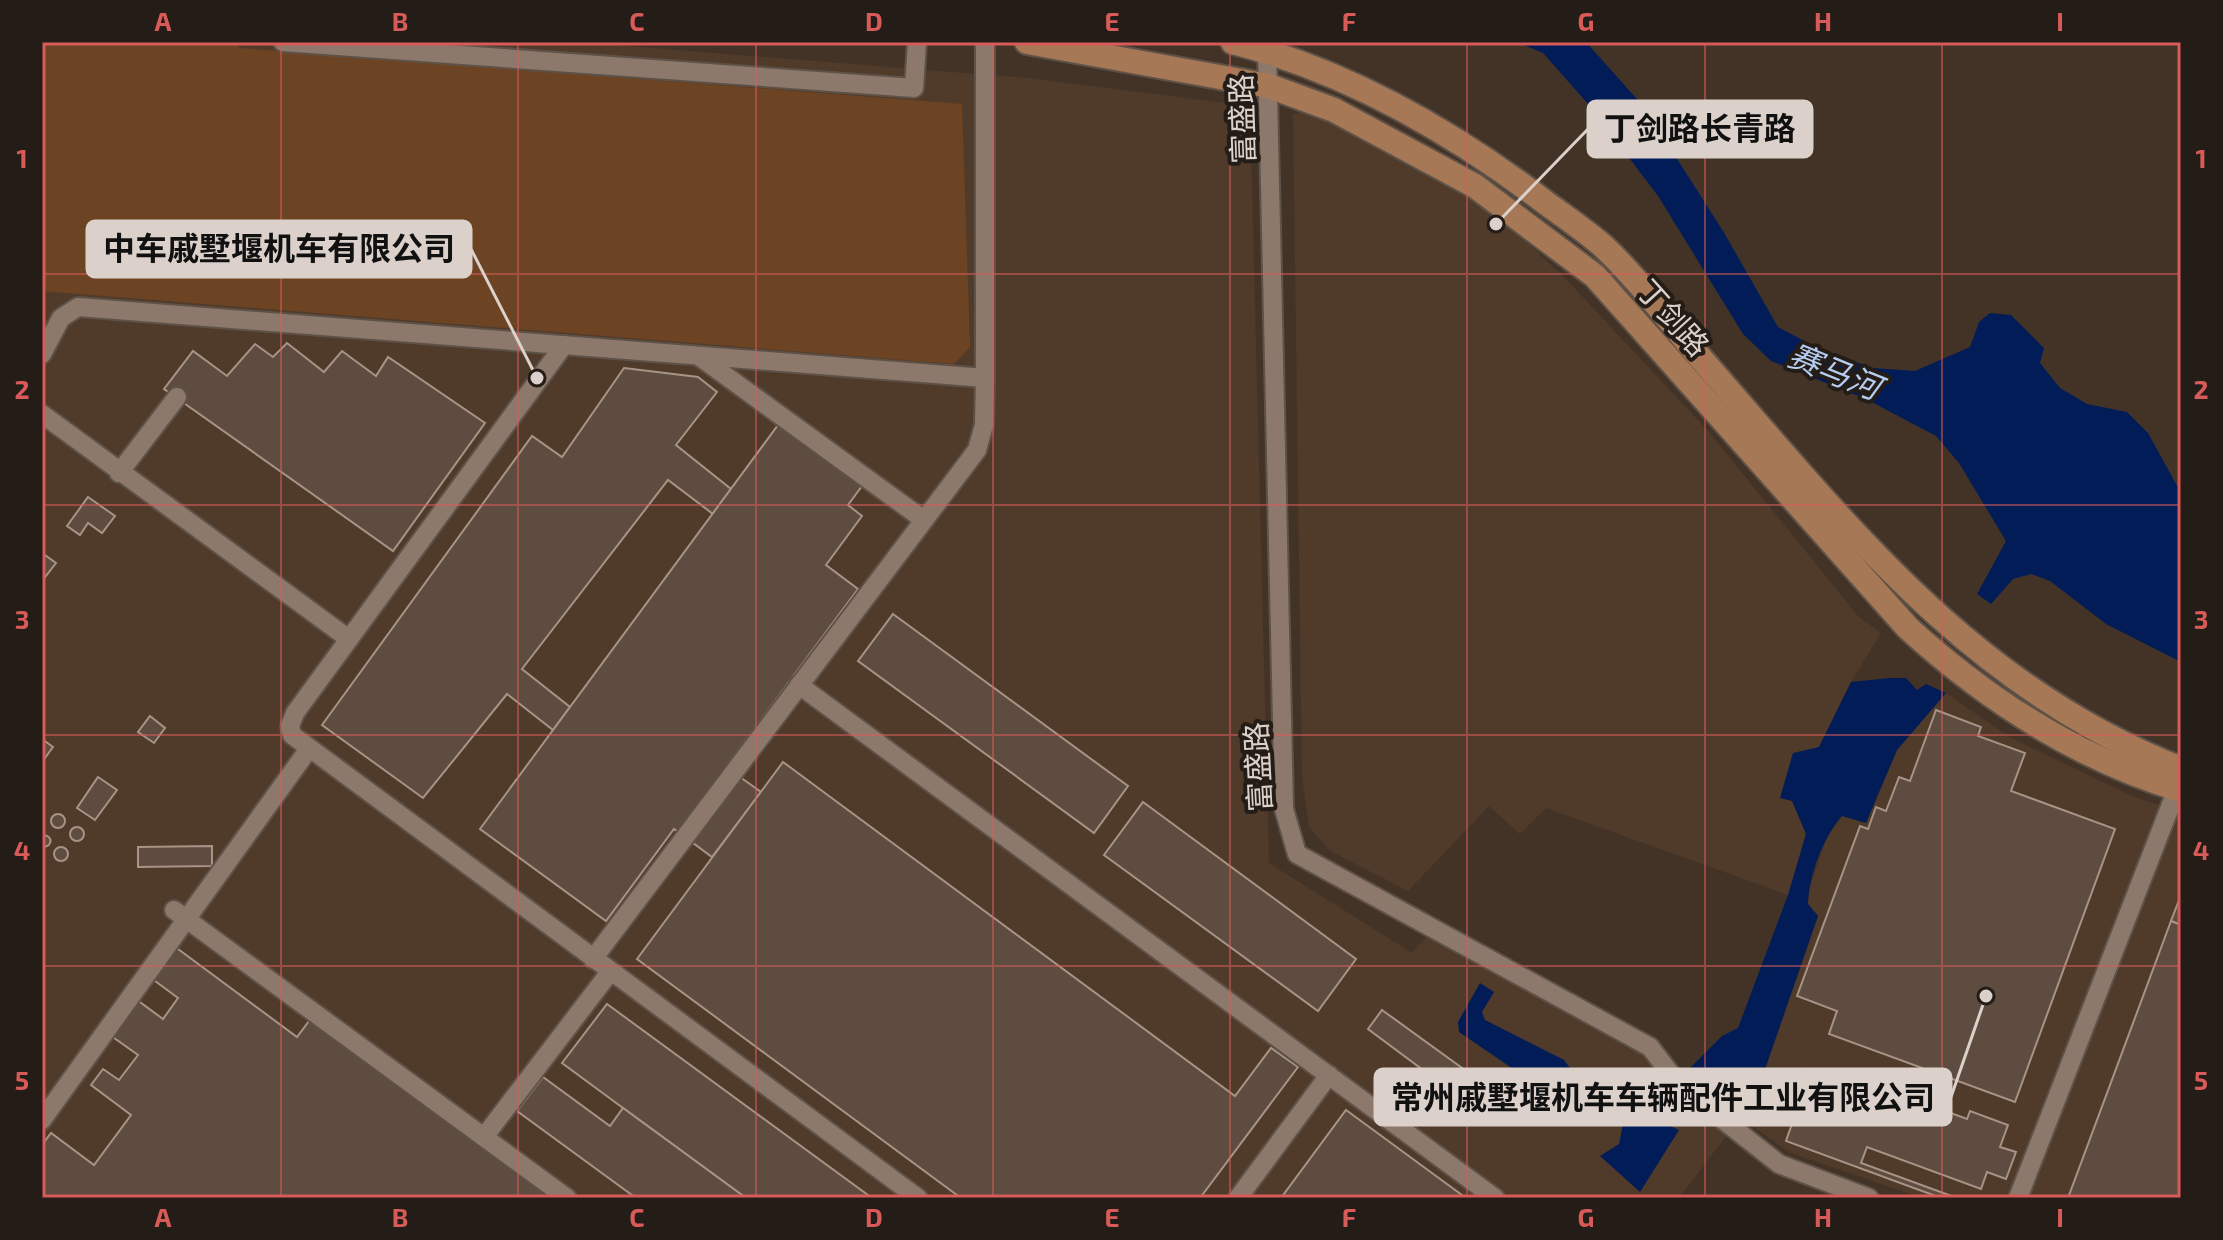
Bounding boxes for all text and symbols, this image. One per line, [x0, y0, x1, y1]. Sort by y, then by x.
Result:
text: A [155, 5, 172, 36]
text: B [392, 5, 408, 36]
text: C [629, 5, 645, 36]
text: D [865, 5, 883, 36]
text: E [1104, 5, 1120, 36]
text: F [1342, 5, 1356, 36]
text: G [1578, 5, 1594, 36]
text: H [1814, 5, 1832, 36]
text: I [2056, 5, 2064, 36]
street label: 富盛路 [1221, 73, 1261, 165]
callout: 丁剑路长青路 [1588, 101, 1812, 157]
text: 丁剑路长青路 [1604, 108, 1796, 146]
text: 1 [16, 142, 28, 173]
text: 1 [2195, 142, 2207, 173]
callout: 中车戚墅堰机车有限公司 [87, 221, 471, 277]
text: 中车戚墅堰机车有限公司 [103, 228, 455, 266]
street label: 丁剑路 [1631, 272, 1717, 362]
water label: 赛马河 [1783, 334, 1892, 408]
text: 2 [14, 373, 30, 404]
text: 2 [2193, 373, 2209, 404]
text: 3 [15, 603, 29, 634]
text: 3 [2194, 603, 2208, 634]
street label: 富盛路 [1237, 721, 1277, 813]
text: 4 [14, 834, 30, 865]
text: 4 [2193, 834, 2209, 865]
text: 5 [15, 1064, 29, 1095]
text: 5 [2194, 1064, 2208, 1095]
callout: 常州戚墅堰机车车辆配件工业有限公司 [1375, 1069, 1951, 1125]
text: 常州戚墅堰机车车辆配件工业有限公司 [1391, 1077, 1935, 1115]
text: A [155, 1201, 172, 1232]
text: B [392, 1201, 408, 1232]
text: C [629, 1201, 645, 1232]
text: D [865, 1201, 883, 1232]
text: E [1104, 1201, 1120, 1232]
text: F [1342, 1201, 1356, 1232]
text: G [1578, 1201, 1594, 1232]
text: H [1814, 1201, 1832, 1232]
text: I [2056, 1201, 2064, 1232]

